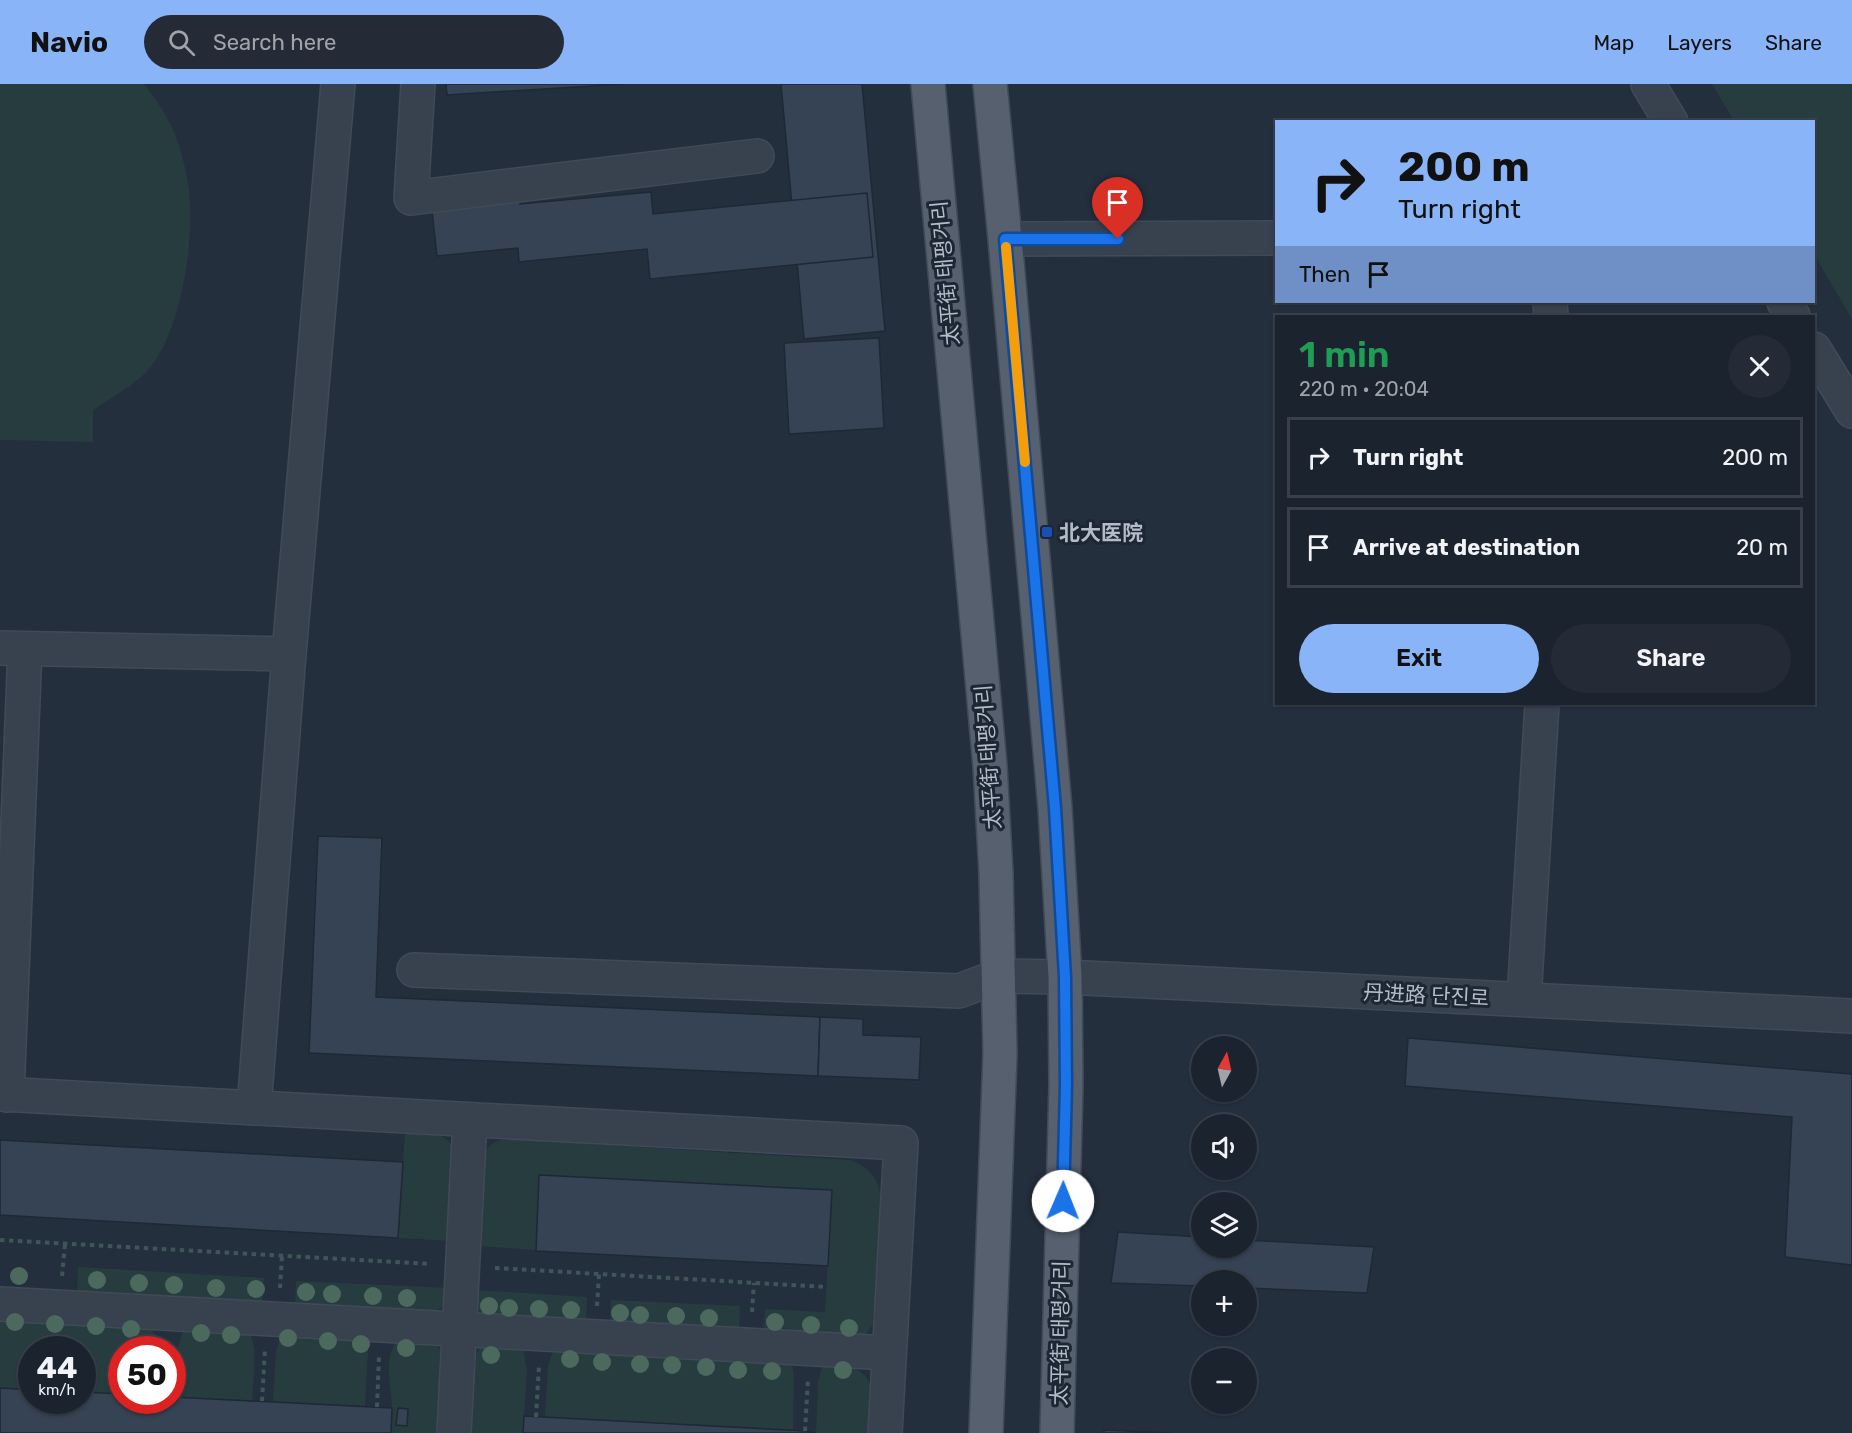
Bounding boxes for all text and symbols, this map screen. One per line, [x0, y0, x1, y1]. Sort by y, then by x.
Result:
search box [144, 15, 564, 69]
text: Navio [30, 26, 108, 59]
icon: search [165, 26, 198, 59]
text: Search here [213, 29, 336, 56]
text: Map [1593, 30, 1634, 55]
text: Layers [1667, 30, 1732, 55]
text: Share [1765, 30, 1822, 55]
text: 200 m [1398, 142, 1530, 192]
icon: right [1299, 144, 1377, 222]
pin [1092, 177, 1143, 239]
icon: arrive [1101, 186, 1134, 219]
text: Turn right [1398, 193, 1521, 225]
street label: 太平街 태평거리 [926, 199, 964, 347]
icon: arrive [1362, 258, 1395, 291]
text: Then [1299, 261, 1350, 288]
text: 1 min [1299, 333, 1390, 376]
button: close [1728, 335, 1791, 398]
text: 220 m · 20:04 [1299, 377, 1429, 401]
icon: right [1302, 441, 1335, 474]
text: Turn right [1353, 444, 1463, 471]
text: 200 m [1722, 444, 1788, 471]
place label: 北大医院 [1059, 520, 1143, 545]
marker: 北大医院 [1040, 525, 1054, 539]
icon: arrive [1302, 531, 1335, 564]
text: Arrive at destination [1353, 534, 1580, 561]
text: 20 m [1736, 534, 1788, 561]
button: Exit [1299, 624, 1539, 693]
button: Share [1551, 624, 1791, 693]
street label: 太平街 태평거리 [970, 684, 1006, 830]
street label: 丹进路 단진로 [1362, 979, 1490, 1011]
north arrow [1191, 1036, 1257, 1102]
map controls [1191, 1036, 1257, 1414]
button: sound [1191, 1114, 1257, 1180]
position arrow [1031, 1169, 1095, 1233]
button: layers [1191, 1192, 1257, 1258]
street label: 太平街 태평거리 [1046, 1260, 1074, 1406]
button: + [1191, 1270, 1257, 1336]
speed limit sign: 50 [108, 1336, 186, 1414]
button: − [1191, 1348, 1257, 1414]
text: 44 [37, 1350, 77, 1386]
text: km/h [38, 1381, 76, 1399]

